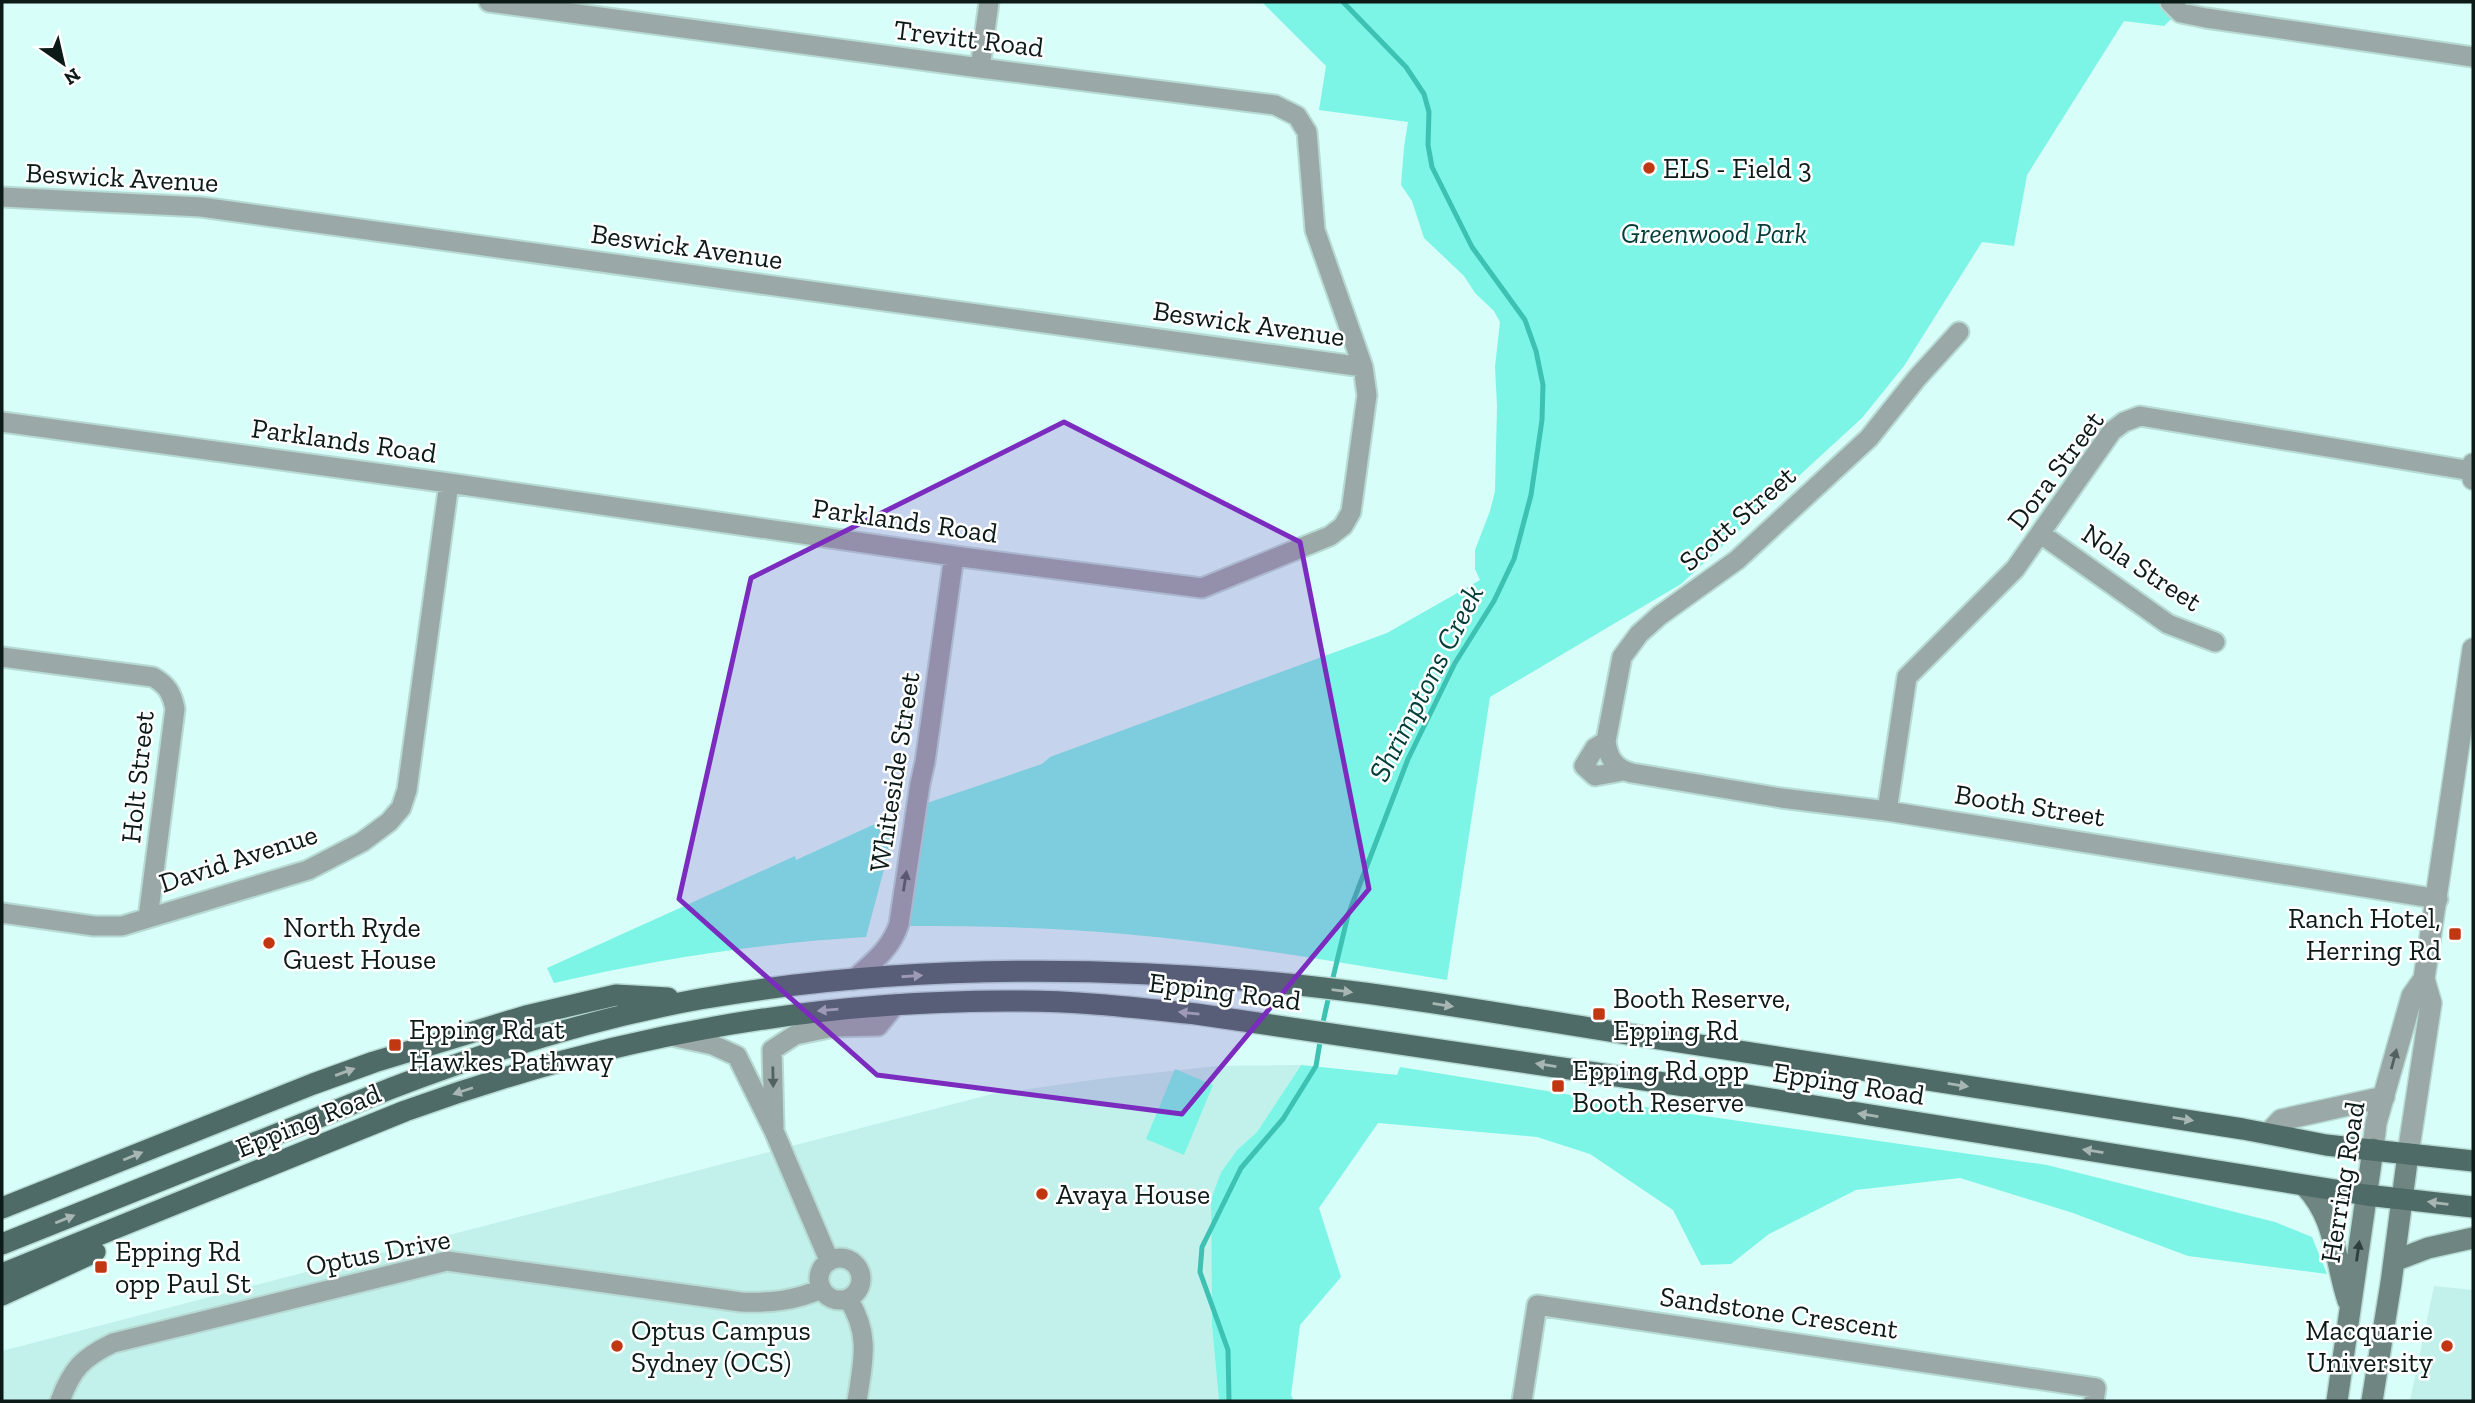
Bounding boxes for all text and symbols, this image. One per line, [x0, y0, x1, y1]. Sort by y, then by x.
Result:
street label: Trevitt Road [892, 13, 1046, 64]
north arrow [28, 28, 98, 98]
text: N [60, 63, 85, 90]
place label: ELS - Field 3 [1663, 152, 1812, 185]
street label: Beswick Avenue [25, 156, 219, 199]
marker: ELS - Field 3 [1641, 160, 1657, 176]
street label: Beswick Avenue [589, 217, 785, 276]
park label: Greenwood Park [1621, 217, 1807, 250]
street label: Beswick Avenue [1151, 294, 1347, 353]
street label: Dora Street [2000, 404, 2111, 536]
street label: Parklands Road [249, 411, 439, 470]
street label: Scott Street [1672, 459, 1803, 578]
street label: Parklands Road [810, 491, 1000, 550]
street label: Nola Street [2076, 517, 2208, 618]
water label: Shrimptons Creek [1361, 579, 1491, 787]
street label: Whiteside Street [862, 669, 927, 874]
street label: Holt Street [114, 709, 161, 845]
street label: Booth Street [1952, 777, 2108, 834]
street label: David Avenue [155, 817, 321, 900]
one-way arrow [900, 870, 911, 892]
place label: Ranch Hotel, Herring Rd [2288, 902, 2441, 967]
place label: North Ryde Guest House [283, 911, 436, 976]
marker: Ranch Hotel, Herring Rd [2447, 926, 2463, 942]
marker: North Ryde Guest House [261, 935, 277, 951]
street label: Epping Road [1147, 966, 1303, 1017]
one-way arrow [901, 970, 923, 981]
place label: Booth Reserve, Epping Rd [1613, 982, 1791, 1047]
one-way arrow [1331, 986, 1353, 997]
one-way arrow [1432, 1000, 1454, 1011]
one-way arrow [817, 1005, 839, 1016]
marker: Booth Reserve, Epping Rd [1591, 1006, 1607, 1022]
one-way arrow [1178, 1007, 1200, 1018]
place label: Epping Rd at Hawkes Pathway [409, 1013, 614, 1078]
marker: Epping Rd at Hawkes Pathway [387, 1037, 403, 1053]
one-way arrow [2389, 1048, 2400, 1070]
place label: Epping Rd opp Booth Reserve [1572, 1054, 1749, 1119]
street label: Epping Road [1771, 1055, 1927, 1112]
one-way arrow [1535, 1059, 1557, 1070]
one-way arrow [334, 1066, 355, 1077]
one-way arrow [767, 1066, 779, 1088]
street label: Epping Road [231, 1076, 385, 1164]
marker: Epping Rd opp Booth Reserve [1550, 1078, 1566, 1094]
one-way arrow [1947, 1080, 1969, 1091]
one-way arrow [453, 1086, 474, 1096]
street label: Herring Road [2313, 1099, 2372, 1265]
one-way arrow [1857, 1109, 1879, 1120]
one-way arrow [2172, 1114, 2194, 1125]
one-way arrow [2081, 1145, 2103, 1156]
one-way arrow [123, 1150, 144, 1161]
place label: Avaya House [1056, 1178, 1210, 1211]
marker: Avaya House [1034, 1186, 1050, 1202]
one-way arrow [2427, 1198, 2449, 1209]
one-way arrow [55, 1213, 76, 1224]
street label: Optus Drive [303, 1222, 453, 1283]
place label: Epping Rd opp Paul St [115, 1235, 251, 1300]
one-way arrow [2353, 1240, 2364, 1262]
marker: Epping Rd opp Paul St [93, 1259, 109, 1275]
street label: Sandstone Crescent [1658, 1279, 1901, 1346]
place label: Optus Campus Sydney (OCS) [631, 1314, 811, 1379]
place label: Macquarie University [2305, 1314, 2434, 1379]
marker: Optus Campus Sydney (OCS) [609, 1338, 625, 1354]
marker: Macquarie University [2439, 1338, 2455, 1354]

